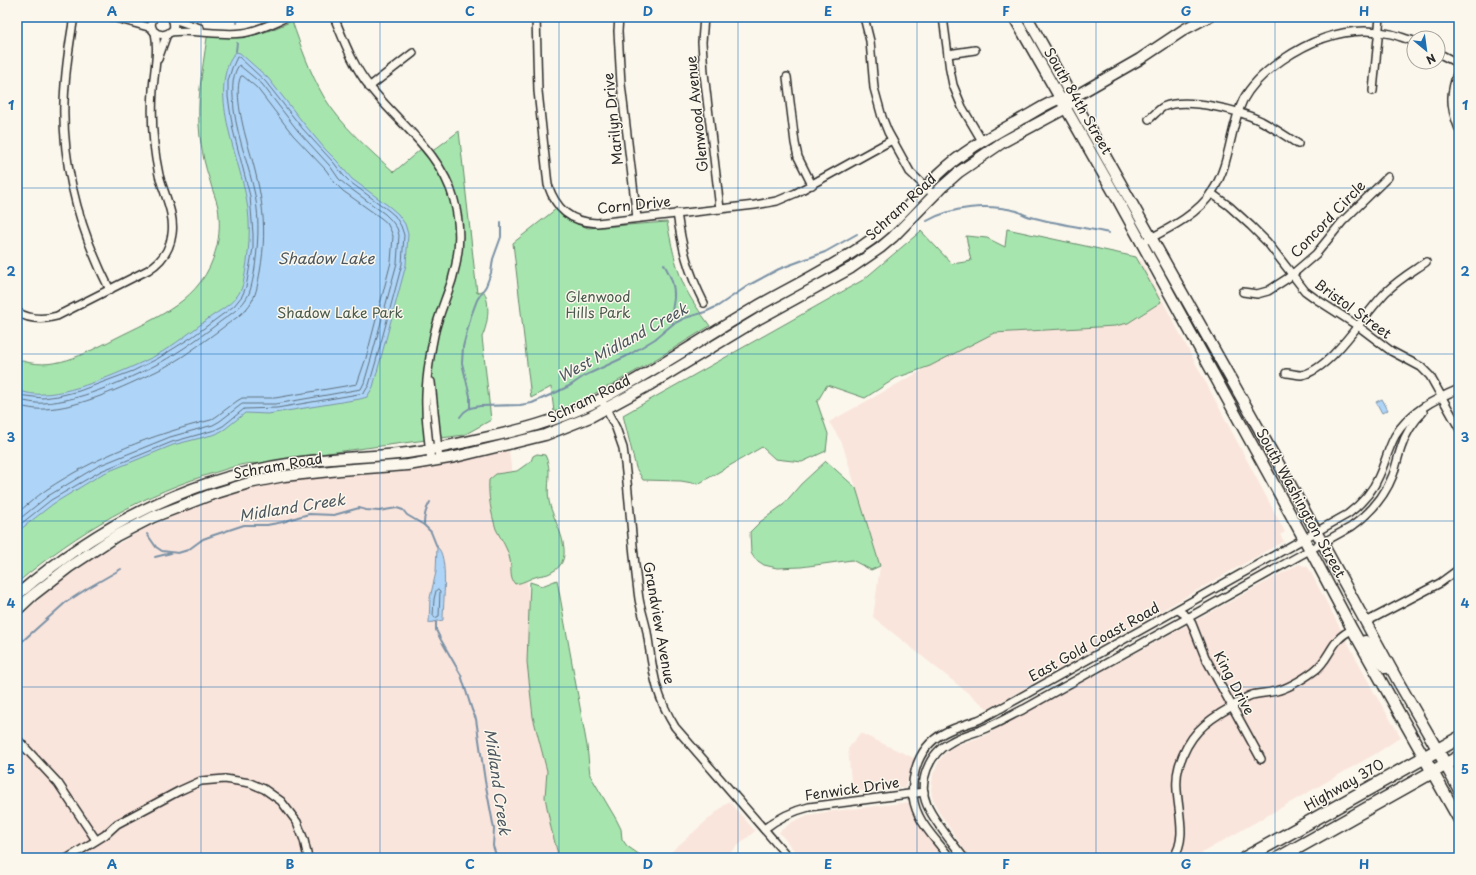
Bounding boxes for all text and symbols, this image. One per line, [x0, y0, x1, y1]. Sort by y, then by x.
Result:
text: A [107, 1, 117, 20]
text: B [286, 1, 295, 20]
text: C [465, 1, 475, 20]
text: D [643, 1, 653, 20]
text: E [824, 1, 832, 20]
text: F [1002, 1, 1010, 20]
text: G [1181, 1, 1191, 20]
text: H [1359, 1, 1369, 20]
north arrow [1406, 30, 1446, 70]
street label: South 84th Street [1039, 43, 1118, 158]
text: N [1423, 50, 1439, 69]
street label: Glenwood Avenue [680, 54, 713, 173]
street label: Marilyn Drive [597, 72, 628, 166]
text: 1 [8, 95, 14, 114]
text: 1 [1462, 95, 1468, 114]
street label: Schram Road [861, 168, 941, 245]
street label: Concord Circle [1285, 175, 1370, 262]
street label: Corn Drive [596, 190, 672, 219]
water label: Shadow Lake [278, 246, 375, 269]
text: 2 [6, 261, 16, 280]
text: 2 [1460, 261, 1470, 280]
street label: Bristol Street [1310, 273, 1396, 344]
park label: Glenwood Hills Park [566, 286, 631, 323]
water label: West Midland Creek [553, 296, 692, 387]
park label: Shadow Lake Park [277, 302, 404, 323]
street label: Schram Road [544, 369, 634, 428]
street label: South Washington Street [1252, 424, 1351, 582]
text: 3 [7, 427, 16, 446]
text: 3 [1461, 427, 1470, 446]
street label: Schram Road [232, 447, 324, 484]
water label: Midland Creek [237, 487, 347, 526]
street label: Grandview Avenue [638, 560, 681, 686]
text: 4 [7, 593, 16, 612]
text: 4 [1461, 593, 1470, 612]
street label: East Gold Coast Road [1025, 597, 1163, 686]
street label: King Drive [1209, 647, 1260, 718]
water label: Midland Creek [480, 727, 517, 837]
street label: Highway 370 [1300, 753, 1388, 816]
text: 5 [7, 759, 15, 778]
text: 5 [1461, 759, 1469, 778]
street label: Fenwick Drive [803, 771, 901, 806]
text: A [107, 854, 117, 873]
text: B [286, 854, 295, 873]
text: C [465, 854, 475, 873]
text: D [643, 854, 653, 873]
text: E [824, 854, 832, 873]
text: F [1002, 854, 1010, 873]
text: G [1181, 854, 1191, 873]
text: H [1359, 854, 1369, 873]

